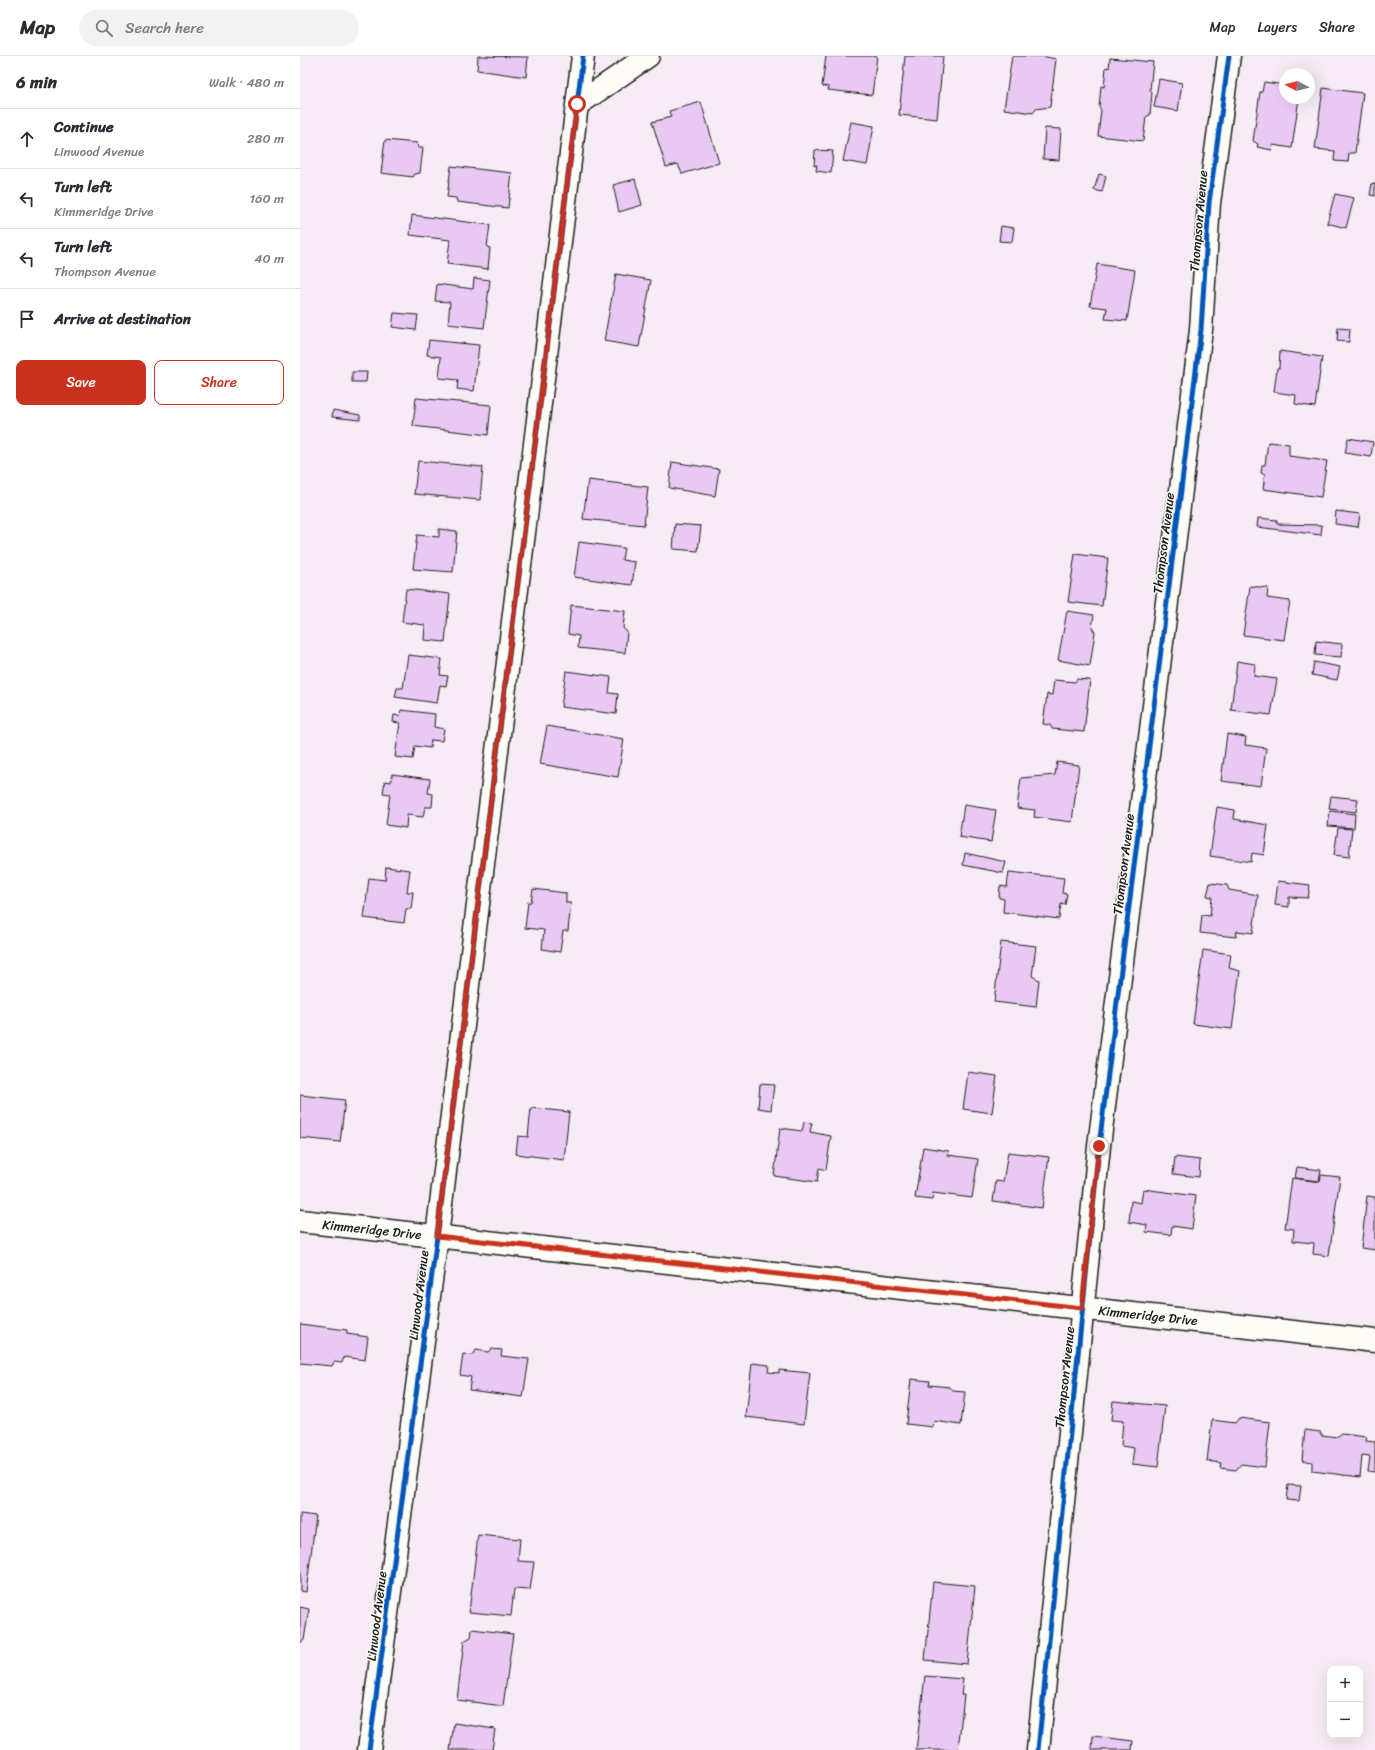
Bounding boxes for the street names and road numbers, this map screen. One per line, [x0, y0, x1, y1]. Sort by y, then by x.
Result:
street label: Thompson Avenue [1183, 169, 1214, 273]
street label: Thompson Avenue [1146, 491, 1181, 595]
street label: Thompson Avenue [1106, 812, 1141, 916]
street label: Kimmeridge Drive [321, 1213, 423, 1246]
street label: Linwood Avenue [402, 1249, 435, 1341]
street label: Kimmeridge Drive [1097, 1299, 1199, 1332]
street label: Thompson Avenue [1048, 1325, 1081, 1429]
street label: Linwood Avenue [360, 1570, 393, 1662]

